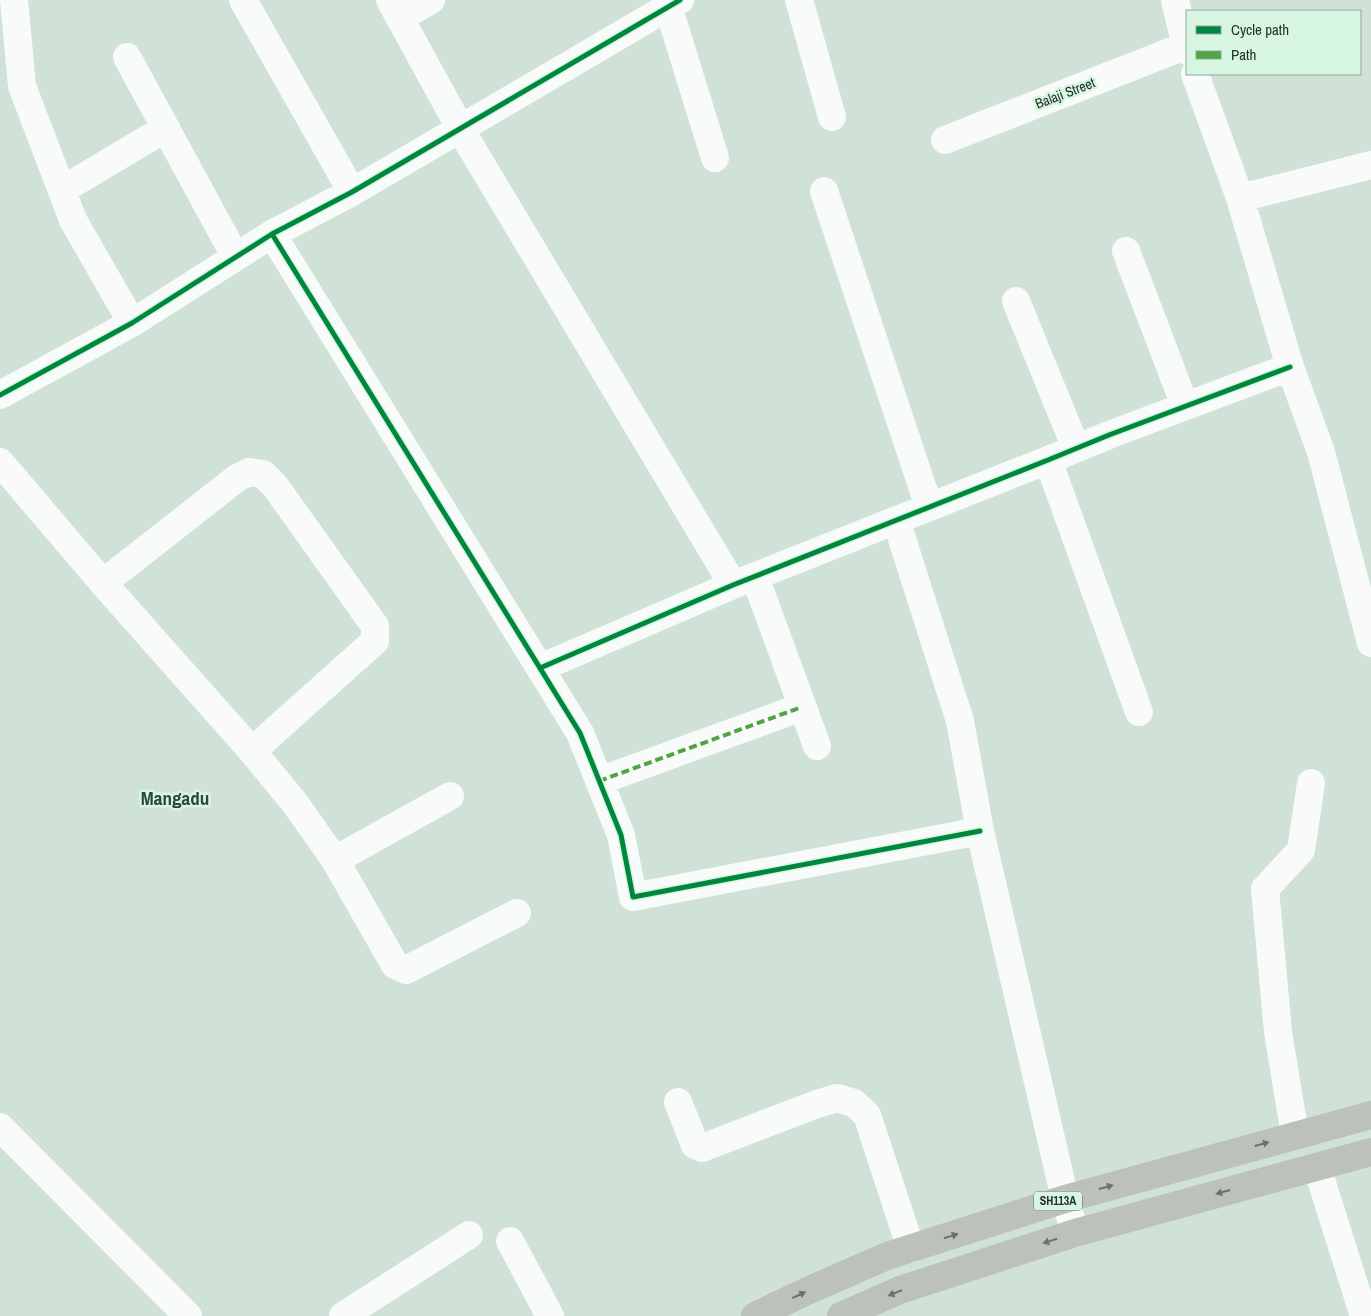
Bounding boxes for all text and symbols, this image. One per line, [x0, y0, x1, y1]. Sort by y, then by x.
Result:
legend [1186, 10, 1361, 75]
text: Cycle path [1231, 19, 1289, 40]
text: Path [1231, 44, 1256, 65]
street label: Balaji Street [1033, 73, 1097, 113]
district label: Mangadu [141, 785, 209, 811]
one-way arrow [1255, 1140, 1270, 1148]
one-way arrow [1098, 1183, 1113, 1191]
one-way arrow [1215, 1189, 1230, 1197]
road number: SH113A [1034, 1192, 1082, 1210]
one-way arrow [943, 1232, 958, 1239]
one-way arrow [1042, 1238, 1057, 1246]
one-way arrow [888, 1289, 902, 1297]
one-way arrow [792, 1291, 807, 1299]

